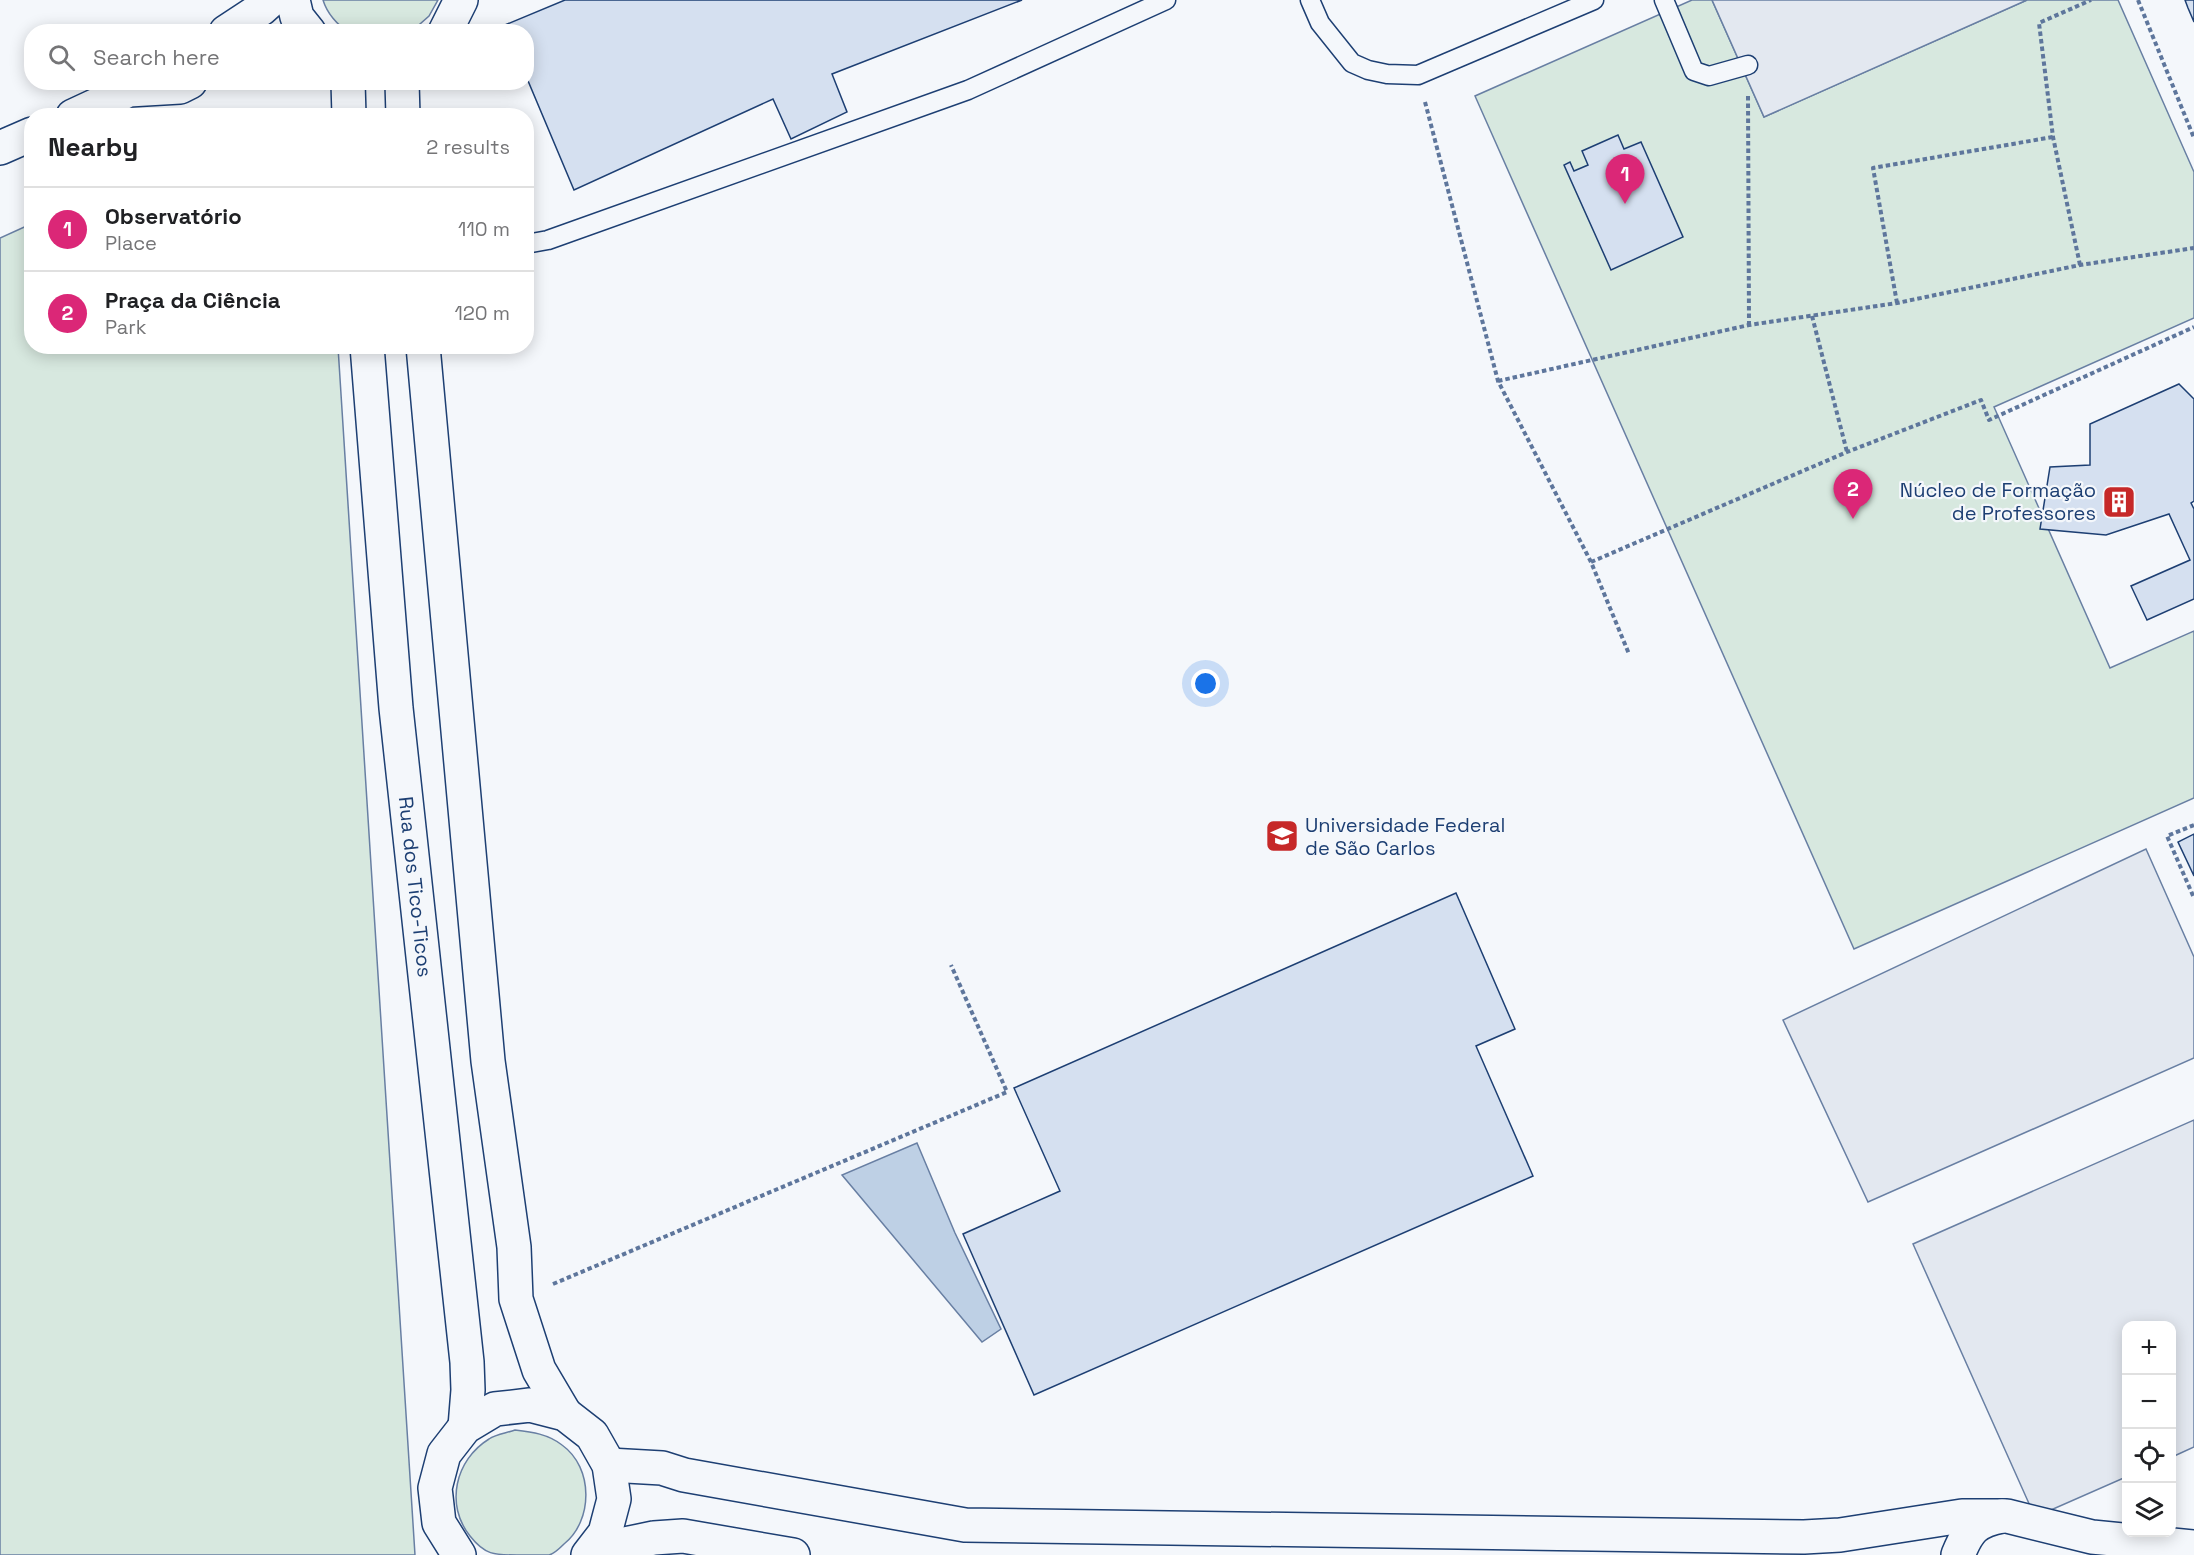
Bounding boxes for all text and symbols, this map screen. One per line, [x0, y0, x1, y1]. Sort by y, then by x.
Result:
search box [24, 24, 534, 90]
icon: search [45, 41, 78, 74]
text: Search here [93, 43, 220, 71]
text: Nearby [48, 130, 138, 164]
text: 2 results [426, 134, 510, 160]
pin: 1 [1606, 154, 1644, 204]
text: Observatório [105, 202, 242, 230]
text: 1 [63, 216, 72, 242]
text: 110 m [458, 216, 510, 242]
text: Place [105, 230, 157, 256]
text: Praça da Ciência [105, 286, 281, 314]
text: 2 [62, 300, 73, 326]
text: 120 m [454, 300, 510, 326]
text: Park [105, 314, 147, 340]
pin: 2 [1834, 470, 1872, 519]
place label: Núcleo de Formação de Professores [1900, 477, 2096, 526]
building icon: Núcleo de Formação de Professores [2101, 484, 2137, 520]
your location [1191, 669, 1220, 698]
street label: Rua dos Tico-Ticos [393, 795, 438, 978]
place label: Universidade Federal de São Carlos [1305, 812, 1505, 861]
school or university icon: Universidade Federal de São Carlos [1264, 818, 1300, 854]
map controls [2122, 1321, 2176, 1537]
button: + [2122, 1321, 2176, 1375]
button: − [2122, 1375, 2176, 1429]
button: locate [2122, 1429, 2176, 1483]
button: layers [2122, 1483, 2176, 1537]

